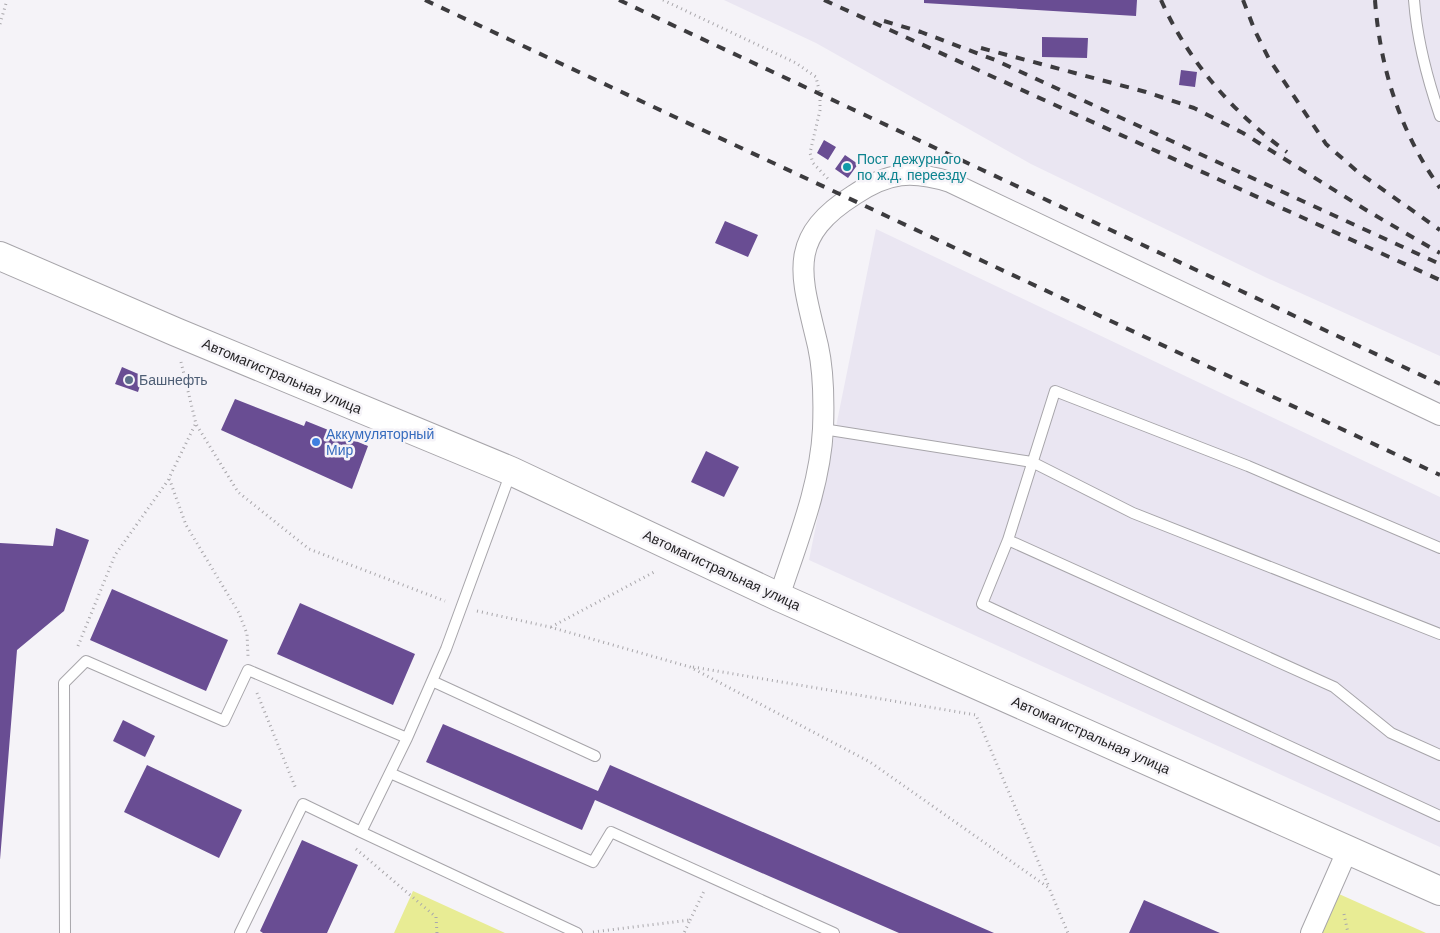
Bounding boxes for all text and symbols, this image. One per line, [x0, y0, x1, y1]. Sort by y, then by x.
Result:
place label: Пост дежурного по ж.д. переезду [857, 151, 967, 183]
marker: Пост дежурного по ж.д. переезду [841, 161, 853, 173]
street label: Автомагистральная улица [200, 335, 364, 417]
place label: Башнефть [139, 372, 208, 388]
marker: Башнефть [123, 374, 135, 386]
place label: Аккумуляторный Мир [326, 426, 434, 458]
marker: Аккумуляторный Мир [310, 436, 322, 448]
street label: Автомагистральная улица [641, 526, 803, 614]
street label: Автомагистральная улица [1009, 693, 1173, 777]

